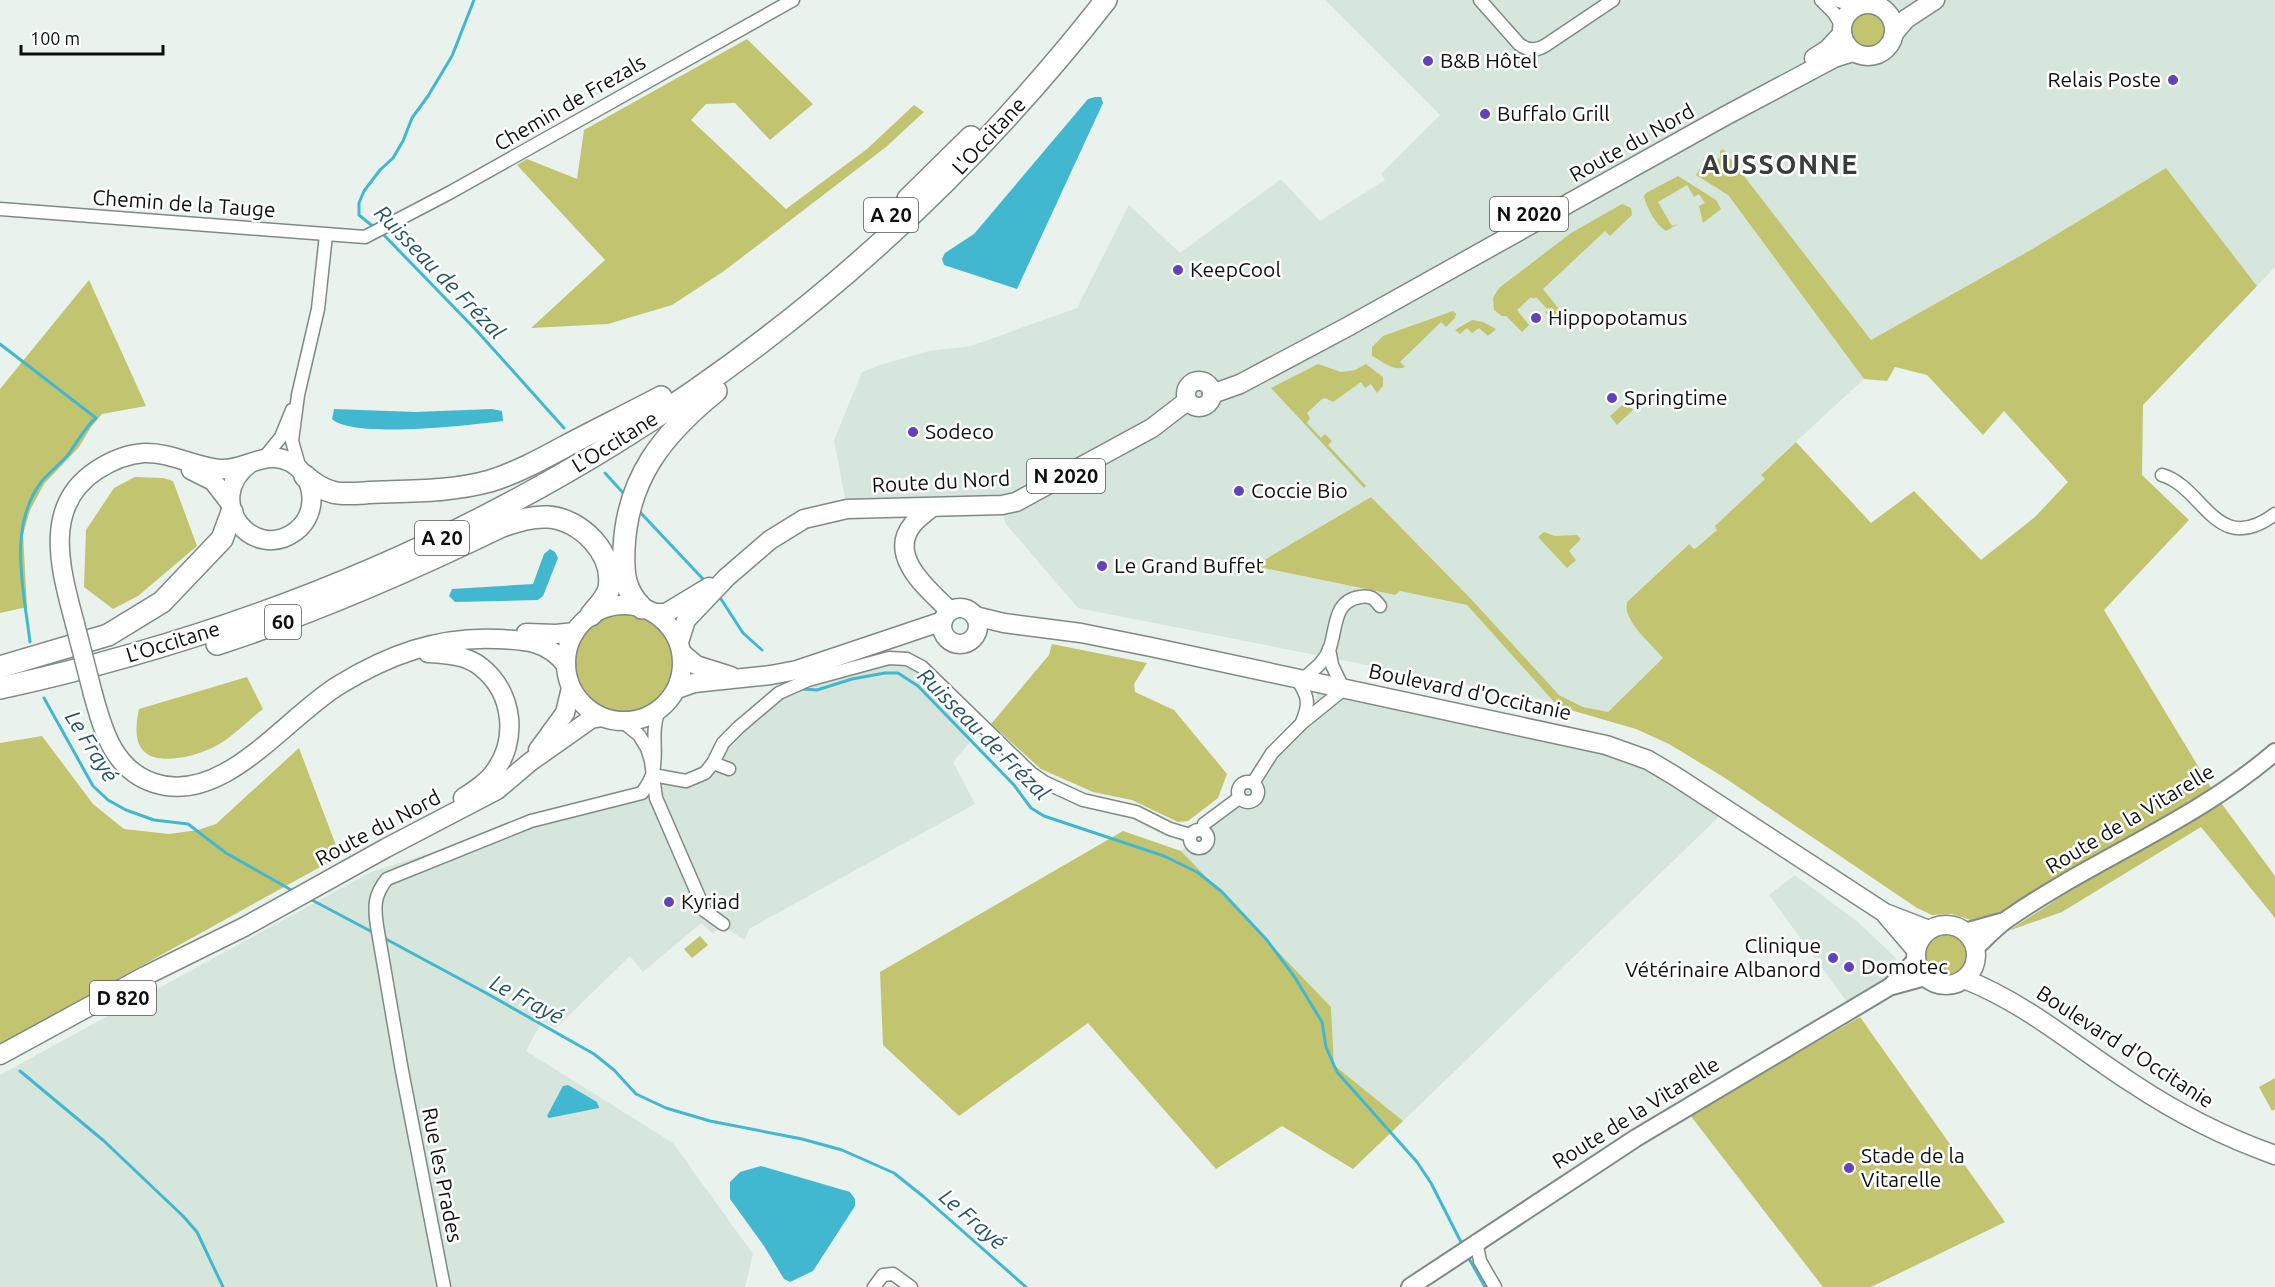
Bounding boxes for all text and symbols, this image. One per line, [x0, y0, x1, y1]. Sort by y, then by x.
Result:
scale bar [21, 18, 164, 56]
text: 100 m [30, 28, 80, 48]
place label: B&B Hôtel [1440, 48, 1537, 72]
street label: Chemin de Frezals [490, 49, 649, 155]
marker: B&B Hôtel [1421, 54, 1435, 68]
place label: Relais Poste [2047, 67, 2161, 91]
marker: Relais Poste [2166, 73, 2180, 87]
street label: L'Occitane [947, 92, 1030, 179]
street label: Route du Nord [1565, 98, 1698, 186]
place label: Buffalo Grill [1497, 101, 1610, 125]
marker: Buffalo Grill [1478, 107, 1492, 121]
district label: AUSSONNE [1701, 149, 1859, 179]
street label: Chemin de la Tauge [92, 185, 276, 221]
road number: N 2020 [1490, 197, 1568, 231]
road number: A 20 [864, 198, 918, 232]
water label: Ruisseau de Frézal [370, 199, 511, 344]
place label: KeepCool [1190, 257, 1281, 281]
marker: KeepCool [1171, 263, 1185, 277]
place label: Hippopotamus [1548, 305, 1687, 329]
marker: Hippopotamus [1529, 311, 1543, 325]
place label: Springtime [1624, 385, 1728, 409]
marker: Springtime [1605, 391, 1619, 405]
street label: L'Occitane [567, 405, 662, 477]
place label: Sodeco [925, 419, 994, 443]
marker: Sodeco [906, 425, 920, 439]
road number: N 2020 [1027, 459, 1105, 493]
street label: Route du Nord [871, 465, 1011, 497]
place label: Coccie Bio [1251, 478, 1348, 502]
marker: Coccie Bio [1232, 484, 1246, 498]
road number: A 20 [415, 521, 469, 555]
place label: Le Grand Buffet [1114, 553, 1264, 577]
marker: Le Grand Buffet [1095, 559, 1109, 573]
road number: 60 [265, 605, 301, 639]
street label: L'Occitane [123, 615, 222, 667]
street label: Boulevard d'Occitanie [1367, 658, 1574, 724]
water label: Ruisseau de Frézal [913, 662, 1056, 805]
water label: Le Frayé [61, 706, 124, 786]
street label: Route de la Vitarelle [2041, 758, 2218, 878]
street label: Route du Nord [311, 784, 444, 870]
place label: Kyriad [681, 889, 740, 913]
marker: Kyriad [662, 895, 676, 909]
place label: Clinique Vétérinaire Albanord [1625, 933, 1821, 981]
marker: Clinique Vétérinaire Albanord [1826, 951, 1840, 965]
place label: Domotec [1861, 954, 1948, 978]
marker: Domotec [1842, 960, 1856, 974]
water label: Le Frayé [486, 969, 568, 1028]
street label: Boulevard d'Occitanie [2032, 980, 2219, 1112]
road number: D 820 [90, 981, 156, 1015]
street label: Route de la Vitarelle [1548, 1051, 1723, 1173]
street label: Rue les Prades [418, 1105, 468, 1244]
place label: Stade de la Vitarelle [1861, 1143, 1965, 1191]
marker: Stade de la Vitarelle [1842, 1161, 1856, 1175]
water label: Le Frayé [935, 1183, 1011, 1254]

